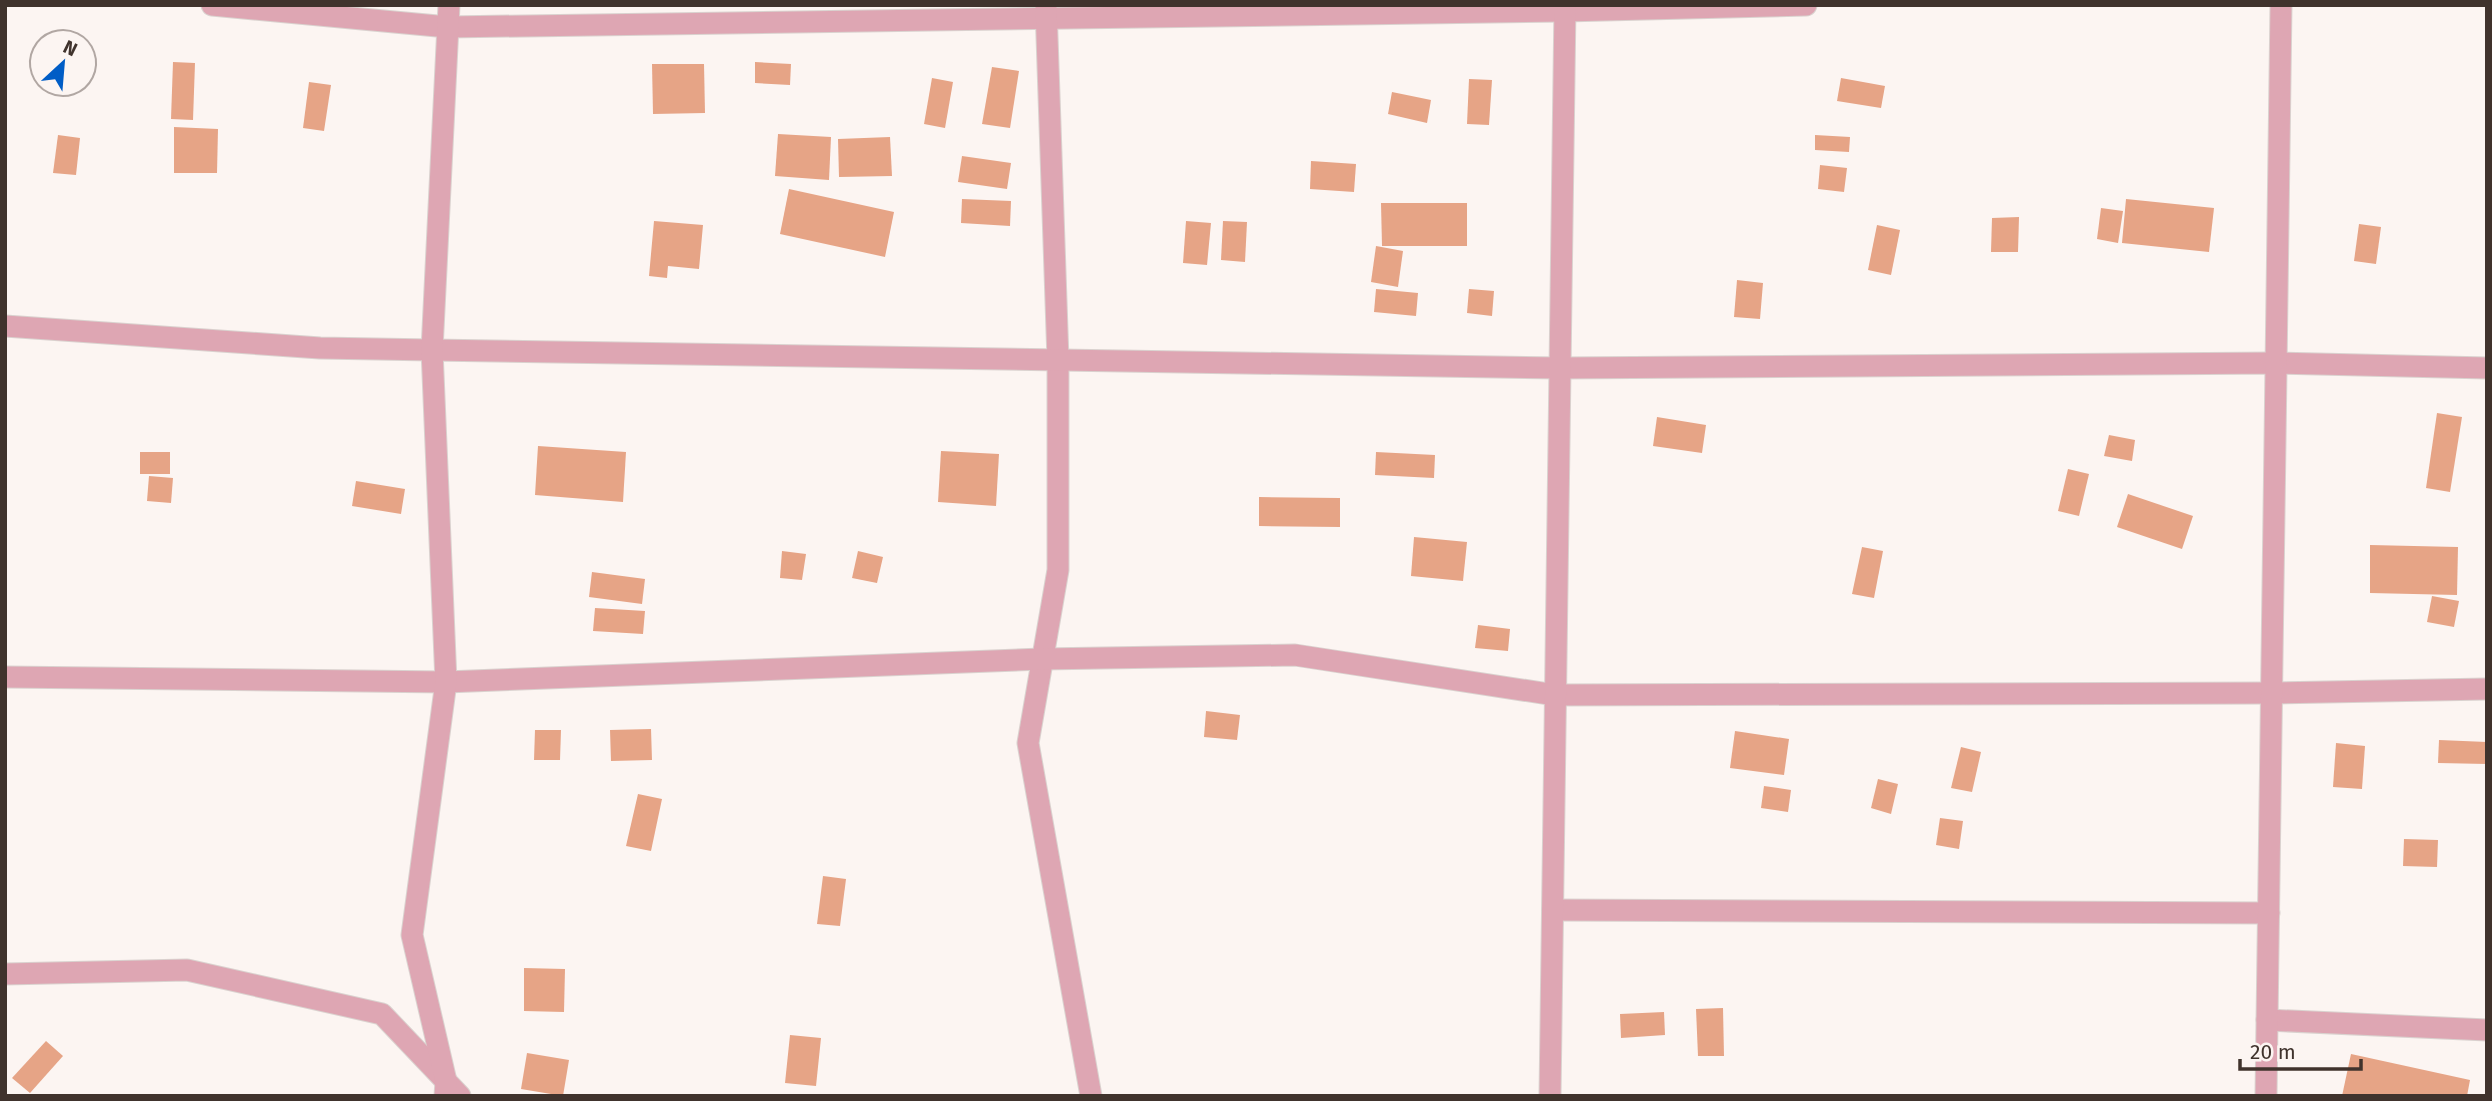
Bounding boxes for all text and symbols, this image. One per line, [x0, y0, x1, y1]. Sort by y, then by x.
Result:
north arrow [28, 28, 98, 98]
text: N [60, 35, 81, 61]
scale bar [2240, 1028, 2361, 1072]
text: 20 m [2250, 1039, 2296, 1065]

